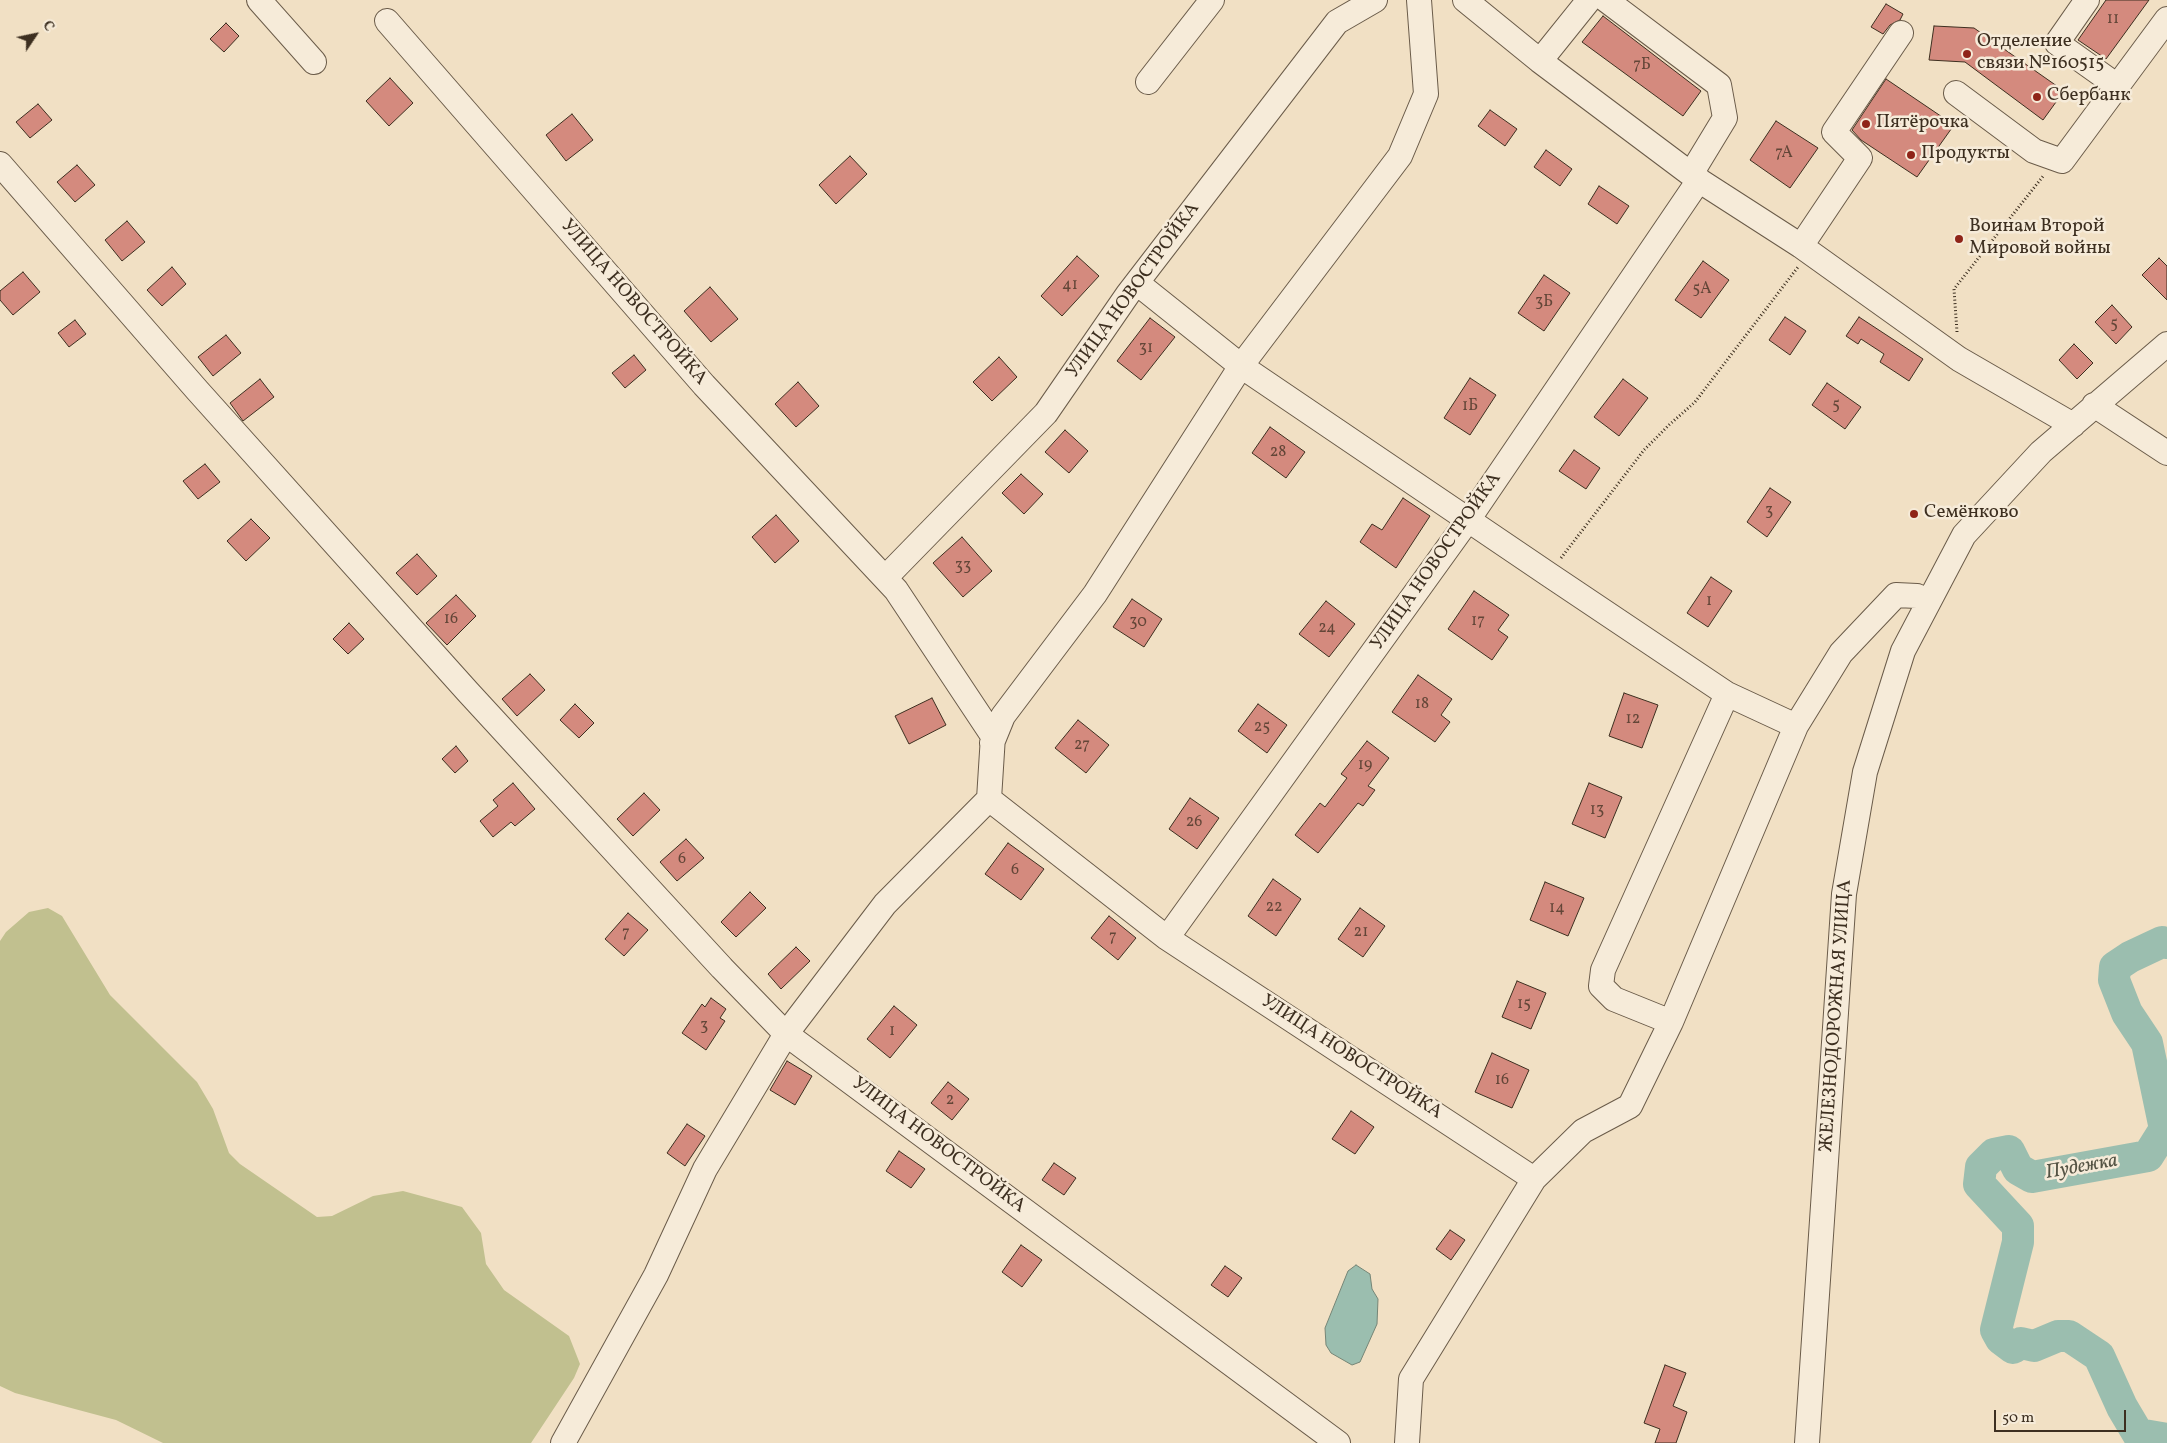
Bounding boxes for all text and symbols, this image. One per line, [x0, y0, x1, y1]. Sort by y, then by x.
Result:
north arrow [10, 10, 60, 60]
house number: 11 [2107, 10, 2119, 30]
text: С [37, 17, 58, 35]
place label: Отделение связи №160515 [1977, 32, 2105, 76]
marker: Отделение связи №160515 [1961, 48, 1973, 60]
house number: 7Б [1633, 56, 1651, 76]
place label: Сбербанк [2047, 86, 2131, 108]
marker: Сбербанк [2031, 91, 2043, 103]
place label: Пятёрочка [1876, 113, 1969, 135]
marker: Пятёрочка [1860, 118, 1872, 130]
house number: 7А [1775, 144, 1793, 164]
place label: Продукты [1921, 144, 2010, 166]
marker: Продукты [1905, 149, 1917, 161]
street label: УЛИЦА НОВОСТРОЙКА [1062, 199, 1206, 383]
street label: УЛИЦА НОВОСТРОЙКА [555, 216, 711, 390]
place label: Воинам Второй Мировой войны [1969, 217, 2111, 261]
marker: Воинам Второй Мировой войны [1953, 233, 1965, 245]
house number: 41 [1062, 276, 1078, 296]
house number: 5А [1693, 280, 1711, 300]
house number: 3Б [1535, 293, 1553, 313]
house number: 5 [2110, 315, 2118, 335]
house number: 31 [1139, 339, 1153, 359]
house number: 5 [1832, 396, 1840, 416]
house number: 1Б [1462, 397, 1478, 417]
house number: 28 [1270, 443, 1286, 463]
street label: УЛИЦА НОВОСТРОЙКА [1367, 469, 1507, 655]
house number: 3 [1765, 502, 1773, 522]
place label: Семёнково [1924, 503, 2019, 525]
marker: Семёнково [1908, 508, 1920, 520]
house number: 33 [955, 557, 971, 577]
house number: 1 [1706, 592, 1712, 612]
house number: 16 [444, 610, 458, 630]
house number: 17 [1471, 612, 1485, 632]
house number: 30 [1129, 613, 1147, 633]
house number: 24 [1318, 619, 1336, 639]
house number: 18 [1415, 695, 1429, 715]
house number: 12 [1626, 710, 1640, 730]
house number: 25 [1254, 718, 1270, 738]
house number: 27 [1074, 736, 1090, 756]
house number: 19 [1358, 756, 1372, 776]
house number: 13 [1590, 801, 1604, 821]
house number: 26 [1186, 813, 1202, 833]
house number: 6 [678, 850, 686, 870]
house number: 6 [1011, 861, 1019, 881]
street label: ЖЕЛЕЗНОДОРОЖНАЯ УЛИЦА [1816, 879, 1858, 1153]
house number: 22 [1265, 898, 1283, 918]
house number: 14 [1549, 899, 1565, 919]
house number: 21 [1354, 923, 1368, 943]
house number: 7 [622, 924, 630, 944]
house number: 7 [1109, 928, 1117, 948]
street label: УЛИЦА НОВОСТРОЙКА [1256, 991, 1446, 1125]
house number: 15 [1517, 995, 1531, 1015]
house number: 3 [700, 1017, 708, 1037]
house number: 1 [889, 1022, 895, 1042]
house number: 16 [1495, 1071, 1509, 1091]
street label: УЛИЦА НОВОСТРОЙКА [846, 1073, 1030, 1219]
house number: 2 [946, 1091, 954, 1111]
water label: Пудежка [2044, 1150, 2120, 1186]
scale bar [1997, 1400, 2130, 1432]
text: 50 m [2002, 1408, 2034, 1429]

